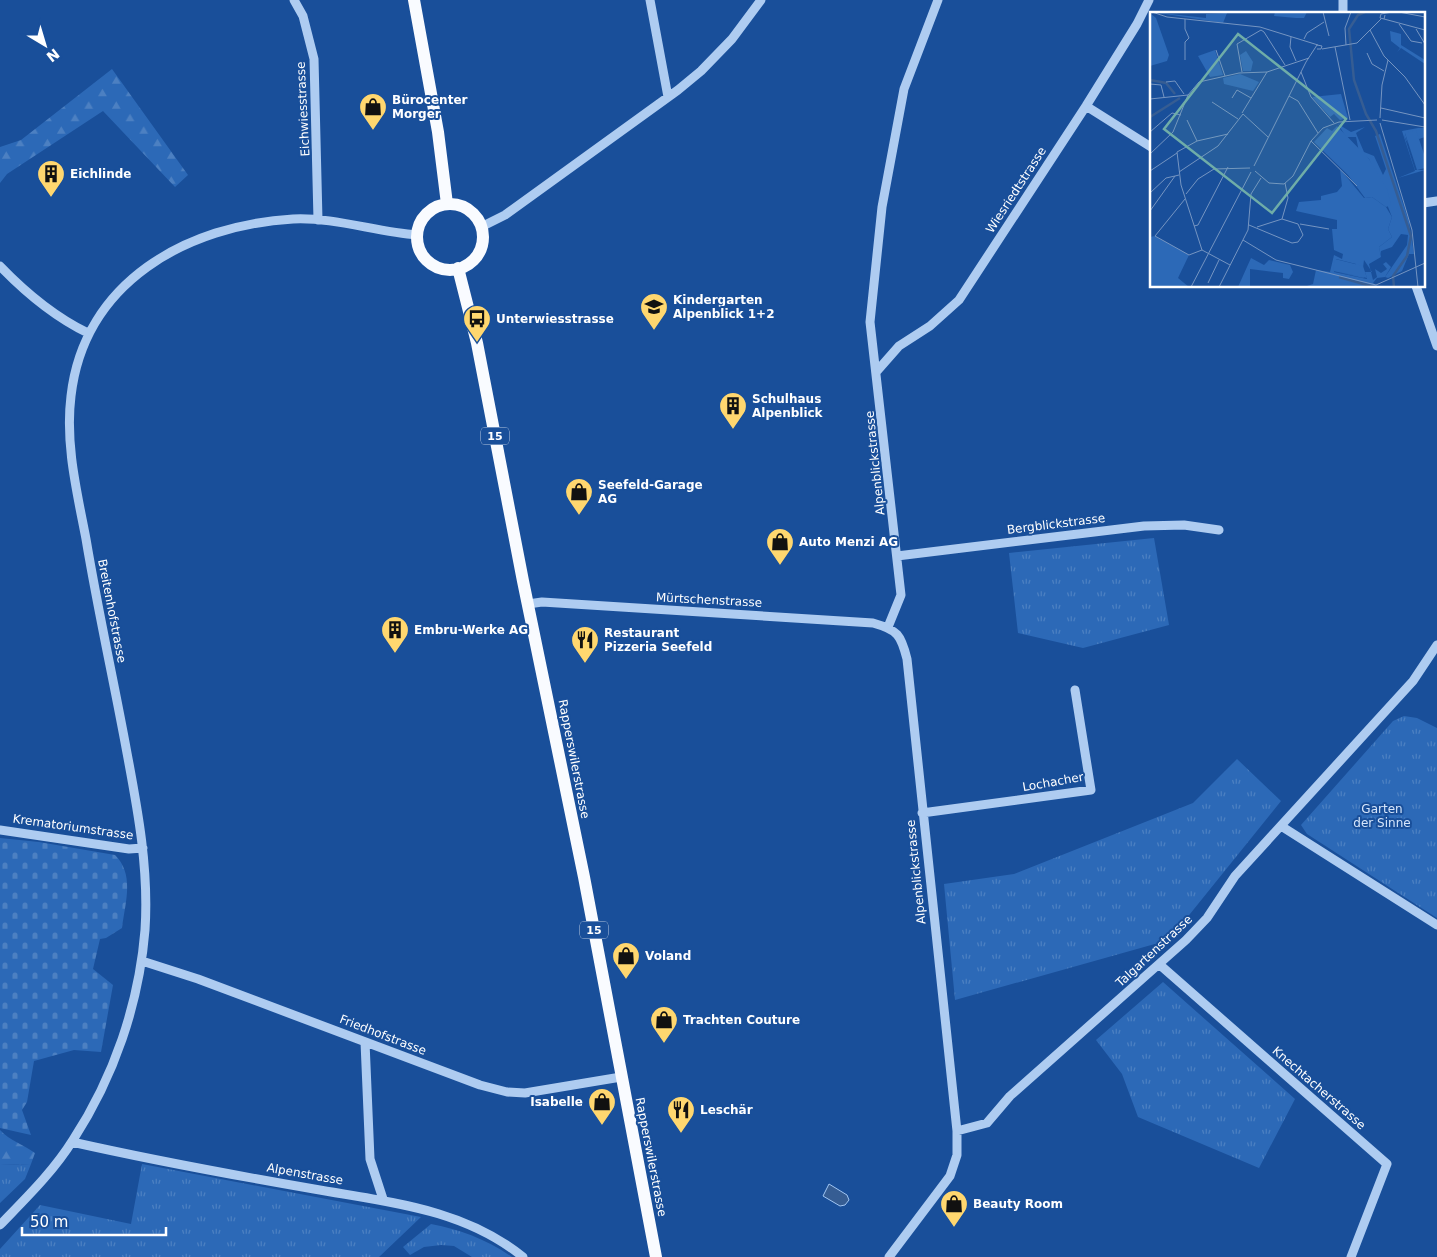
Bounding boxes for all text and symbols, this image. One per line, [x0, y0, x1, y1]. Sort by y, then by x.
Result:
inset map [1150, 12, 1424, 288]
north arrow [20, 20, 70, 70]
text: N [43, 45, 63, 65]
street label: Eichwiesstrasse [294, 61, 312, 157]
shop icon: Bürocenter Morger [358, 92, 388, 131]
place label: Bürocenter Morger [392, 93, 468, 121]
street label: Wiesriedtstrasse [983, 144, 1049, 236]
building icon: Eichlinde [36, 159, 66, 198]
place label: Eichlinde [70, 167, 131, 181]
school or university icon: Kindergarten Alpenblick 1+2 [639, 292, 669, 331]
place label: Kindergarten Alpenblick 1+2 [673, 293, 775, 321]
bus stop icon: Unterwiesstrasse [462, 304, 492, 343]
place label: Unterwiesstrasse [496, 312, 614, 326]
building icon: Schulhaus Alpenblick [718, 391, 748, 430]
place label: Schulhaus Alpenblick [752, 392, 824, 420]
street label: Alpenblickstrasse [863, 410, 887, 516]
road number: 15 [481, 428, 509, 444]
shop icon: Seefeld-Garage AG [564, 477, 594, 516]
place label: Seefeld-Garage AG [598, 478, 703, 506]
street label: Bergblickstrasse [1006, 511, 1106, 537]
shop icon: Auto Menzi AG [765, 527, 795, 566]
place label: Auto Menzi AG [799, 535, 898, 549]
street label: Breitenhofstrasse [95, 558, 129, 664]
street label: Mürtschenstrasse [656, 590, 762, 610]
building icon: Embru-Werke AG [380, 615, 410, 654]
place label: Embru-Werke AG [414, 623, 528, 637]
restaurant icon: Restaurant Pizzeria Seefeld [570, 625, 600, 664]
place label: Restaurant Pizzeria Seefeld [604, 626, 712, 654]
street label: Rapperswilerstrasse [556, 698, 592, 820]
street label: Lochacher [1021, 770, 1085, 794]
park label: Garten der Sinne [1353, 802, 1411, 830]
street label: Krematoriumstrasse [12, 812, 134, 842]
street label: Alpenblickstrasse [904, 819, 928, 925]
street label: Talgartenstrasse [1112, 912, 1195, 990]
road number: 15 [580, 922, 608, 938]
shop icon: Voland [611, 941, 641, 980]
place label: Voland [645, 949, 691, 963]
shop icon: Trachten Couture [649, 1005, 679, 1044]
street label: Friedhofstrasse [338, 1012, 428, 1058]
place label: Trachten Couture [683, 1013, 800, 1027]
street label: Knechtacherstrasse [1270, 1044, 1368, 1132]
shop icon: Isabelle [587, 1087, 617, 1126]
place label: Isabelle [530, 1095, 583, 1109]
restaurant icon: Leschär [666, 1095, 696, 1134]
street label: Rapperswilerstrasse [633, 1096, 669, 1218]
place label: Leschär [700, 1103, 753, 1117]
street label: Alpenstrasse [266, 1160, 344, 1188]
shop icon: Beauty Room [939, 1189, 969, 1228]
place label: Beauty Room [973, 1197, 1063, 1211]
scale bar [22, 1204, 166, 1236]
text: 50 m [30, 1213, 68, 1231]

